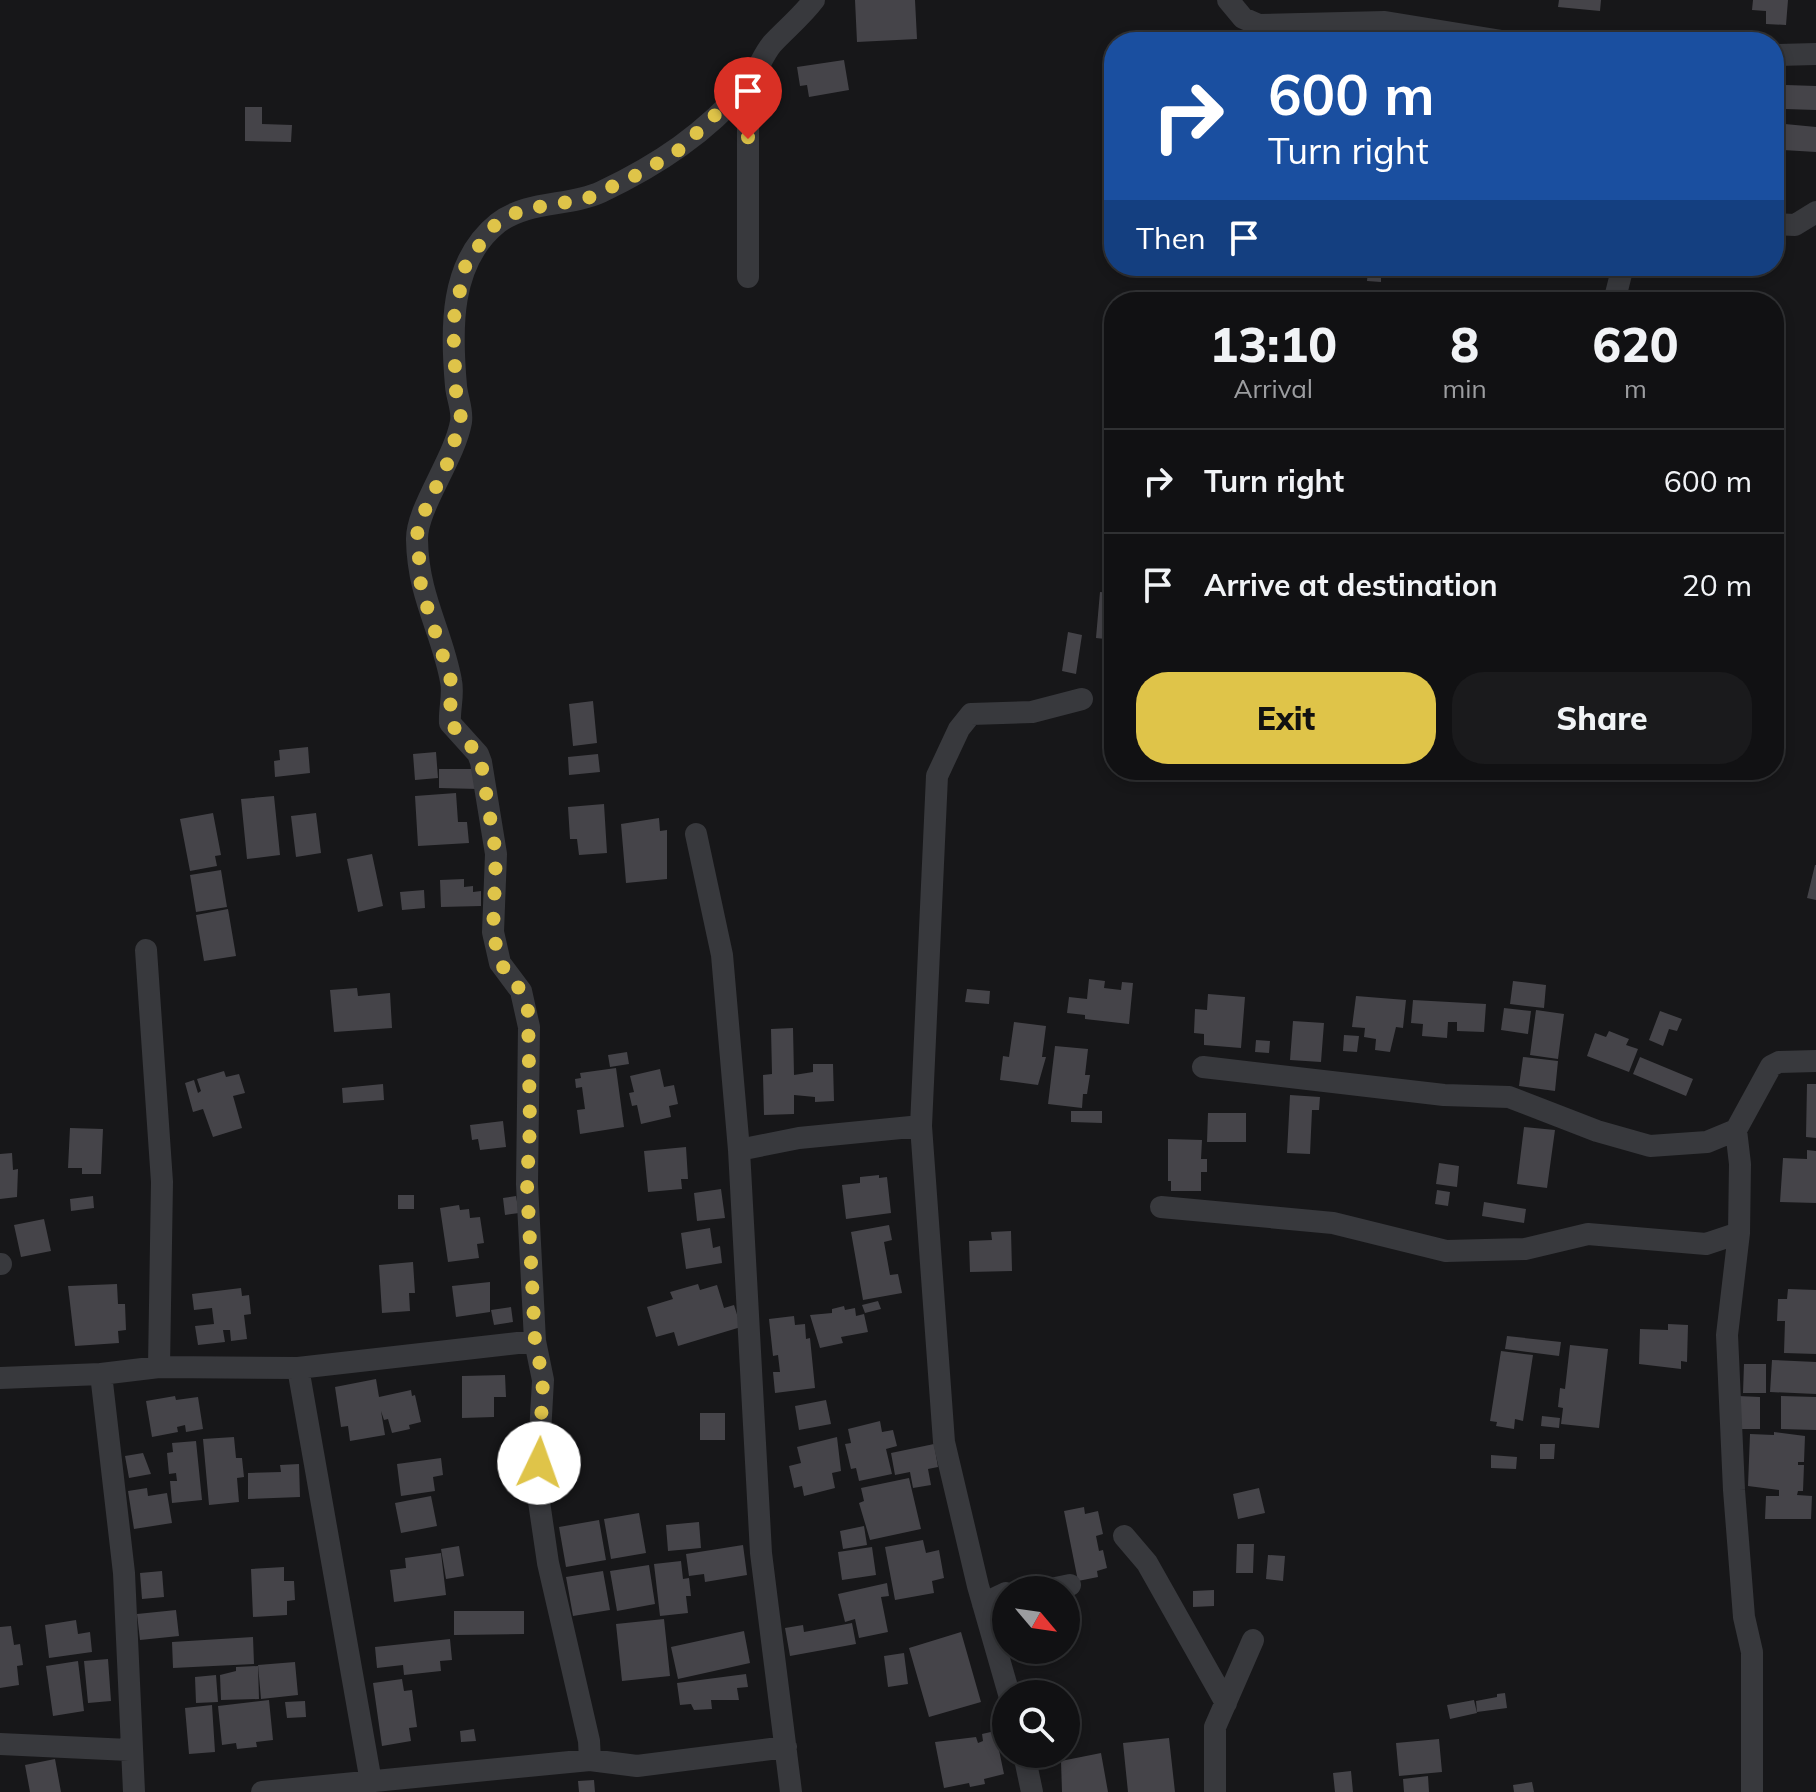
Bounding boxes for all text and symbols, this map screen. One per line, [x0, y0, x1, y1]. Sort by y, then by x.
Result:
pin [714, 57, 782, 139]
text: 600 m [1268, 59, 1435, 129]
icon: right [1136, 64, 1240, 168]
icon: arrive [726, 69, 770, 113]
text: Turn right [1268, 128, 1429, 173]
icon: arrive [1222, 216, 1266, 260]
text: Then [1136, 219, 1206, 257]
text: 13:10 [1209, 314, 1337, 374]
text: 8 [1450, 314, 1479, 374]
text: 620 [1592, 314, 1679, 374]
text: Arrival [1233, 372, 1313, 405]
text: min [1443, 372, 1487, 405]
text: m [1624, 372, 1647, 405]
icon: right [1136, 459, 1180, 503]
text: Turn right [1204, 462, 1344, 500]
text: 600 m [1664, 462, 1752, 500]
icon: arrive [1136, 563, 1180, 607]
text: Arrive at destination [1204, 566, 1498, 604]
text: 20 m [1682, 566, 1752, 604]
button: Exit [1136, 672, 1436, 764]
button: Share [1452, 672, 1752, 764]
position arrow [497, 1421, 581, 1505]
north arrow [992, 1576, 1080, 1664]
map controls [992, 1576, 1080, 1768]
button: search [992, 1680, 1080, 1768]

